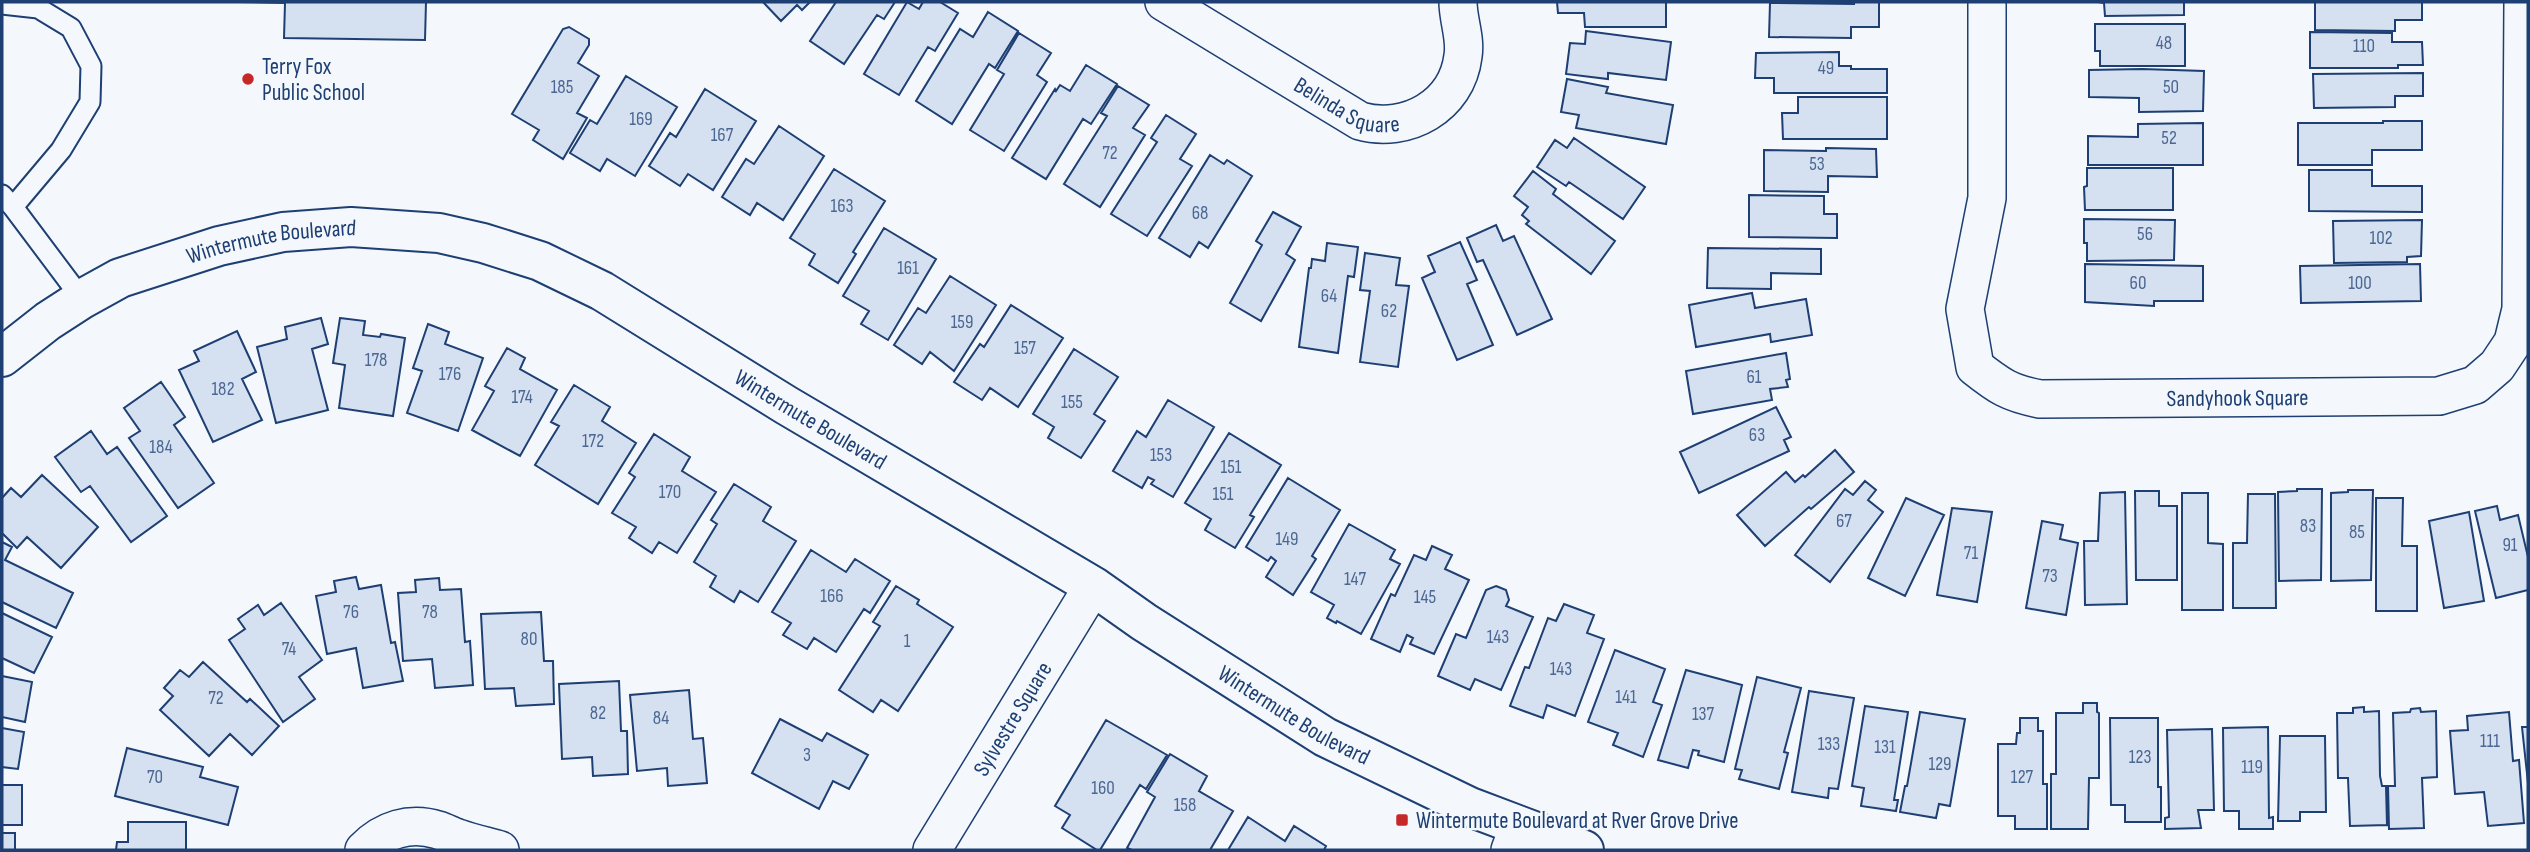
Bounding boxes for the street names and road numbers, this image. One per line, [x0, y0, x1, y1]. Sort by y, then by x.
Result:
street label: Belinda Square [1289, 71, 1401, 139]
street label: Wintermute Boulevard [183, 214, 357, 271]
street label: Wintermute Boulevard [729, 364, 891, 476]
street label: Sandyhook Square [2166, 384, 2309, 413]
street label: Sylvestre Square [968, 657, 1059, 781]
street label: Wintermute Boulevard [1212, 660, 1374, 772]

